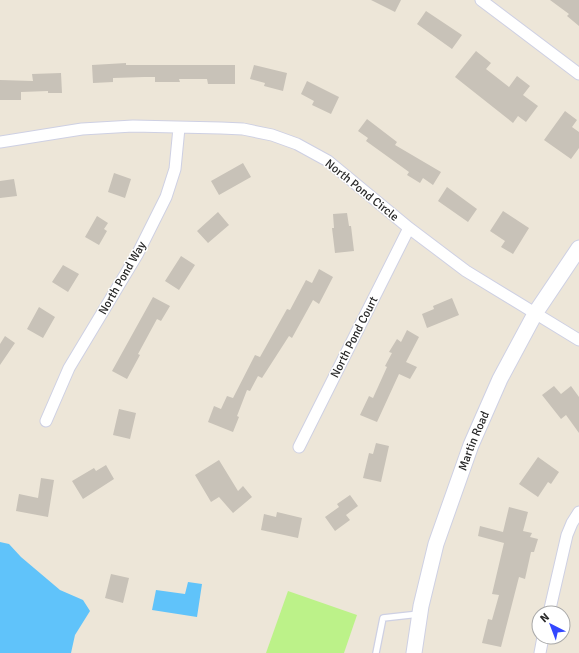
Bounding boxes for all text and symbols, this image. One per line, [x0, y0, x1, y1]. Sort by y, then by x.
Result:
street label: North Pond Circle [322, 156, 402, 225]
street label: North Pond Way [95, 239, 150, 318]
street label: North Pond Court [327, 294, 381, 381]
street label: Martin Road [455, 409, 493, 473]
north arrow [531, 605, 571, 645]
text: N [537, 611, 552, 625]

